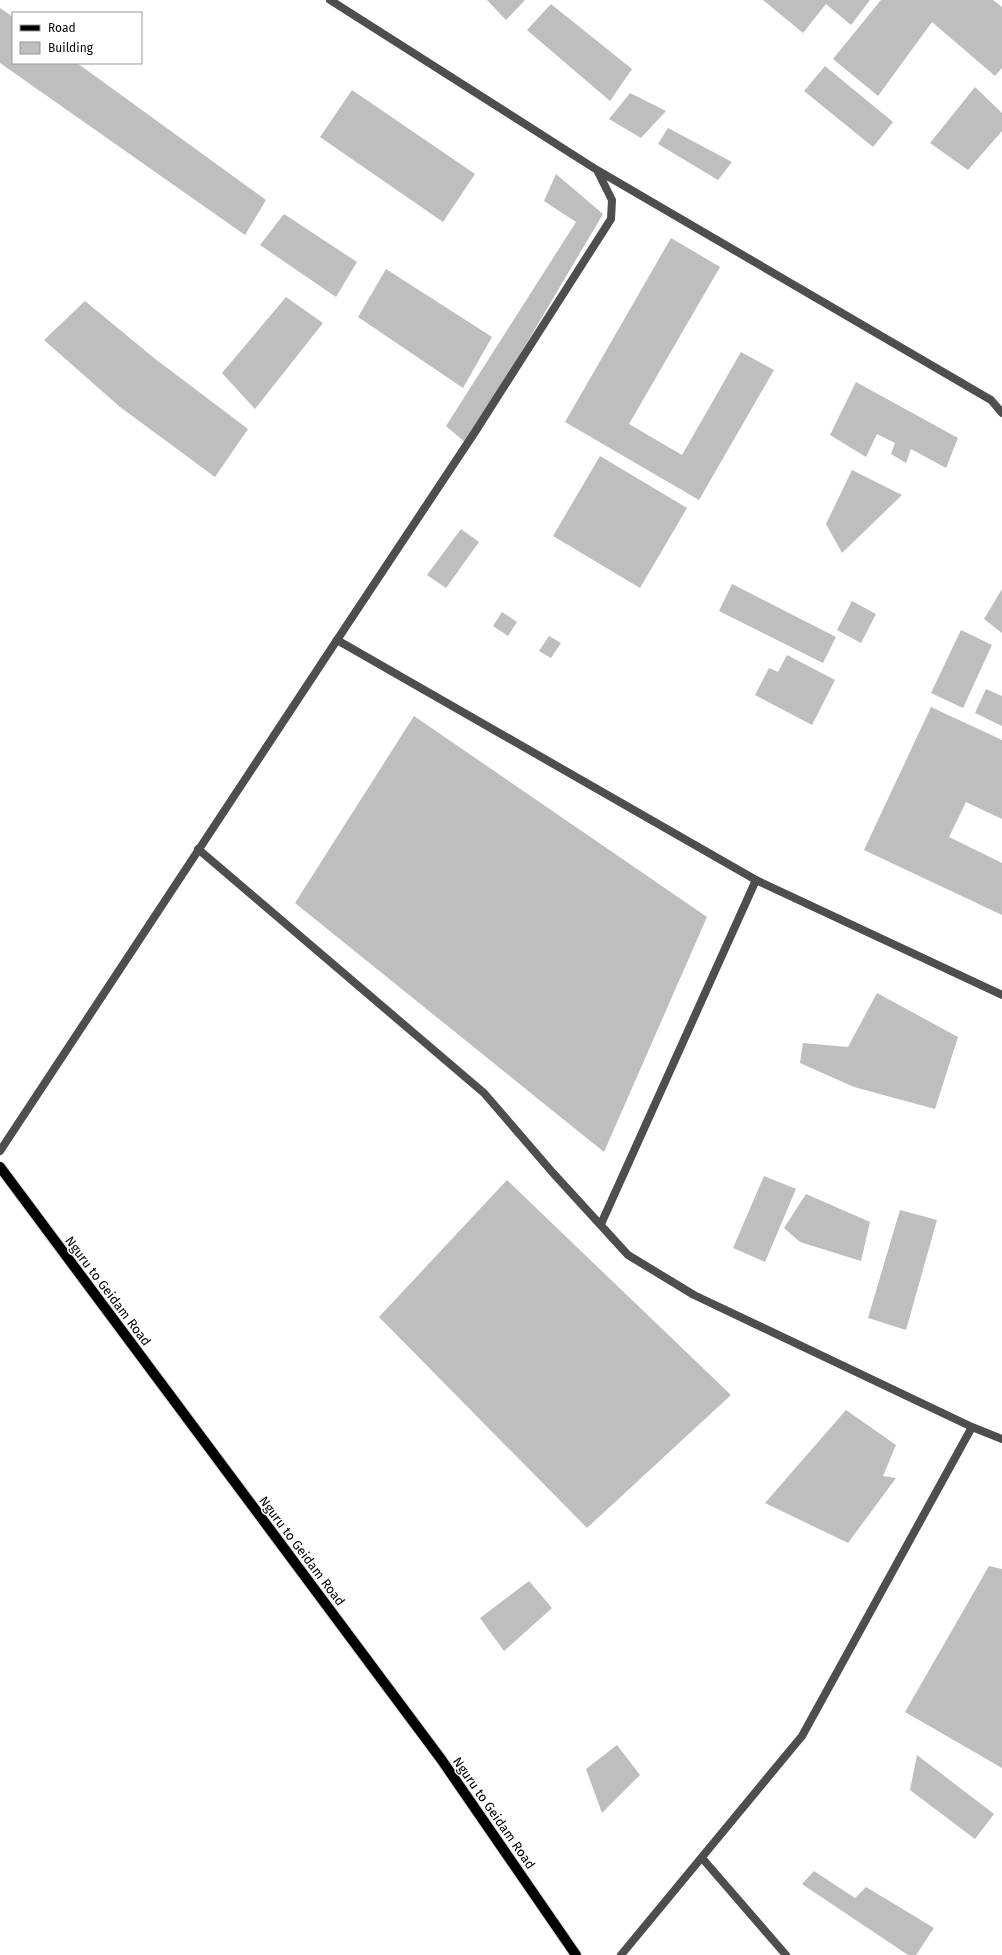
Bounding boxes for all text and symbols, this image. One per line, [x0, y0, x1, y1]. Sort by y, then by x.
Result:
legend [12, 12, 142, 64]
text: Road [48, 21, 76, 35]
text: Building [48, 41, 94, 55]
street label: Nguru to Geidam Road [62, 1233, 154, 1349]
street label: Nguru to Geidam Road [256, 1493, 348, 1609]
street label: Nguru to Geidam Road [450, 1754, 538, 1872]

